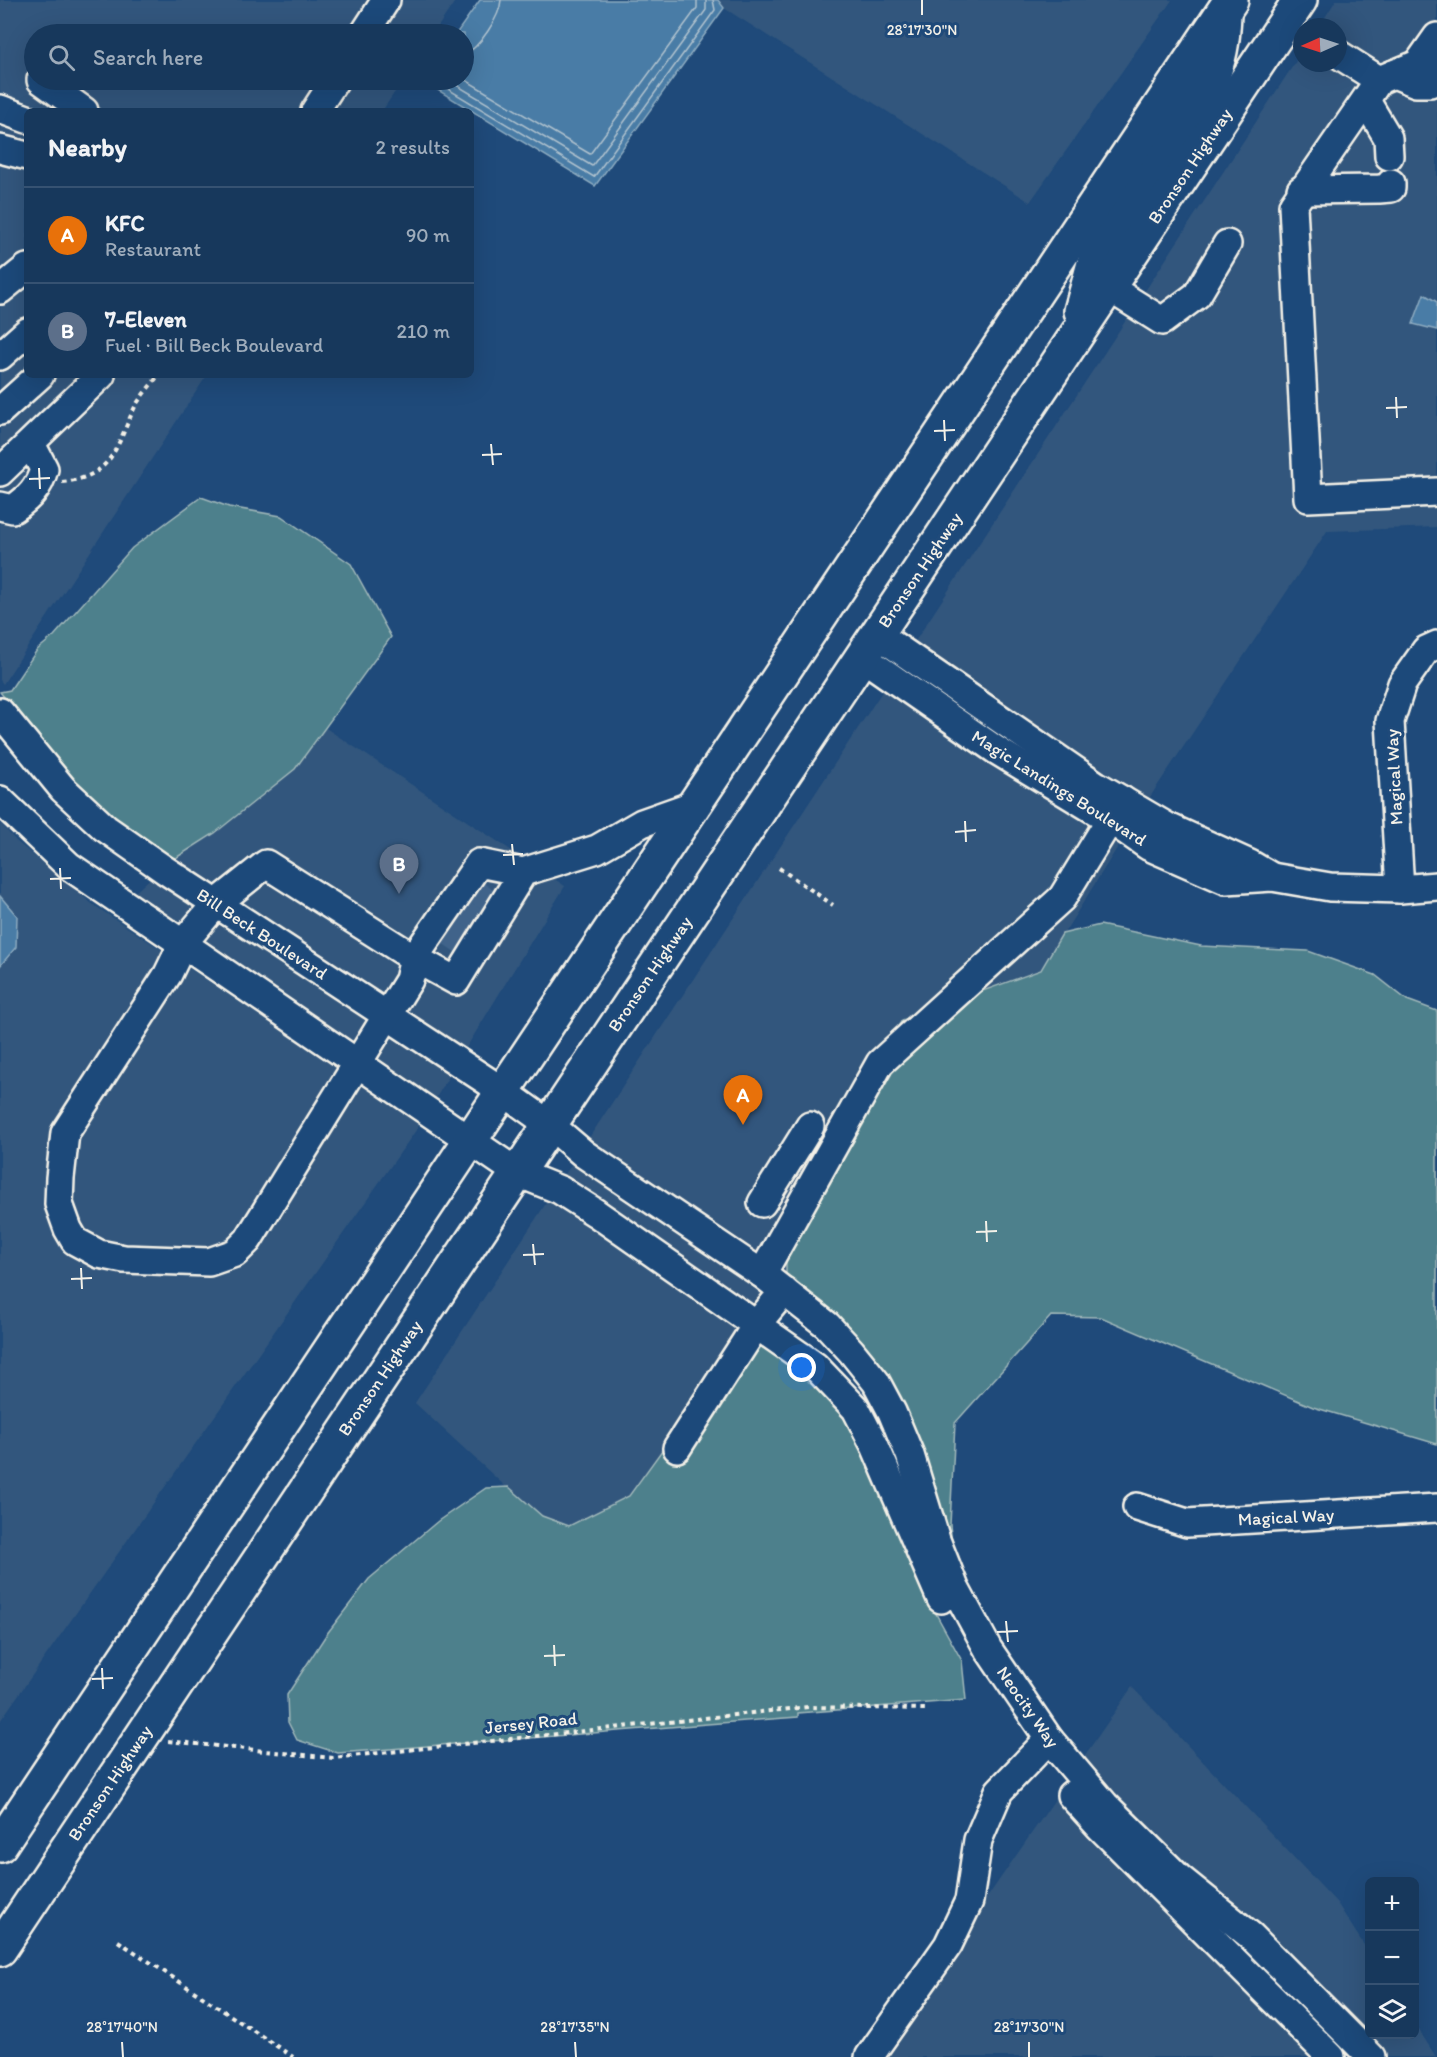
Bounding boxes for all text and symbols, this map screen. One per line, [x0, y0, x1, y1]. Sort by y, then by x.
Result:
north arrow [1293, 18, 1347, 72]
text: 28°17'30"N [887, 21, 957, 39]
search box [24, 24, 474, 90]
icon: search [45, 41, 78, 74]
text: Search here [93, 44, 203, 71]
street label: Bronson Highway [1143, 104, 1237, 228]
text: Nearby [48, 131, 127, 163]
text: 2 results [376, 135, 450, 159]
text: KFC [105, 210, 145, 237]
text: A [61, 223, 74, 247]
text: 90 m [406, 223, 450, 247]
text: Restaurant [105, 237, 201, 261]
text: 7-Eleven [105, 306, 187, 333]
text: B [61, 319, 74, 343]
text: 210 m [397, 319, 450, 343]
text: Fuel · Bill Beck Boulevard [105, 333, 323, 357]
street label: Bronson Highway [873, 508, 967, 632]
street label: Magic Landings Boulevard [967, 725, 1151, 851]
street label: Magical Way [1380, 728, 1408, 826]
pin: B [380, 844, 418, 894]
street label: Bill Beck Boulevard [193, 884, 332, 985]
street label: Bronson Highway [603, 912, 697, 1036]
pin: A [724, 1076, 762, 1125]
street label: Bronson Highway [333, 1316, 427, 1440]
your location [787, 1353, 816, 1382]
street label: Magical Way [1237, 1503, 1335, 1531]
street label: Neocity Way [992, 1662, 1064, 1753]
street label: Jersey Road [484, 1707, 578, 1739]
street label: Bronson Highway [63, 1721, 157, 1845]
map controls [1365, 1877, 1419, 2039]
button: + [1365, 1877, 1419, 1931]
button: − [1365, 1931, 1419, 1985]
button: layers [1365, 1985, 1419, 2039]
text: 28°17'40"N [86, 2018, 158, 2036]
text: 28°17'35"N [540, 2018, 610, 2036]
text: 28°17'30"N [994, 2018, 1064, 2036]

